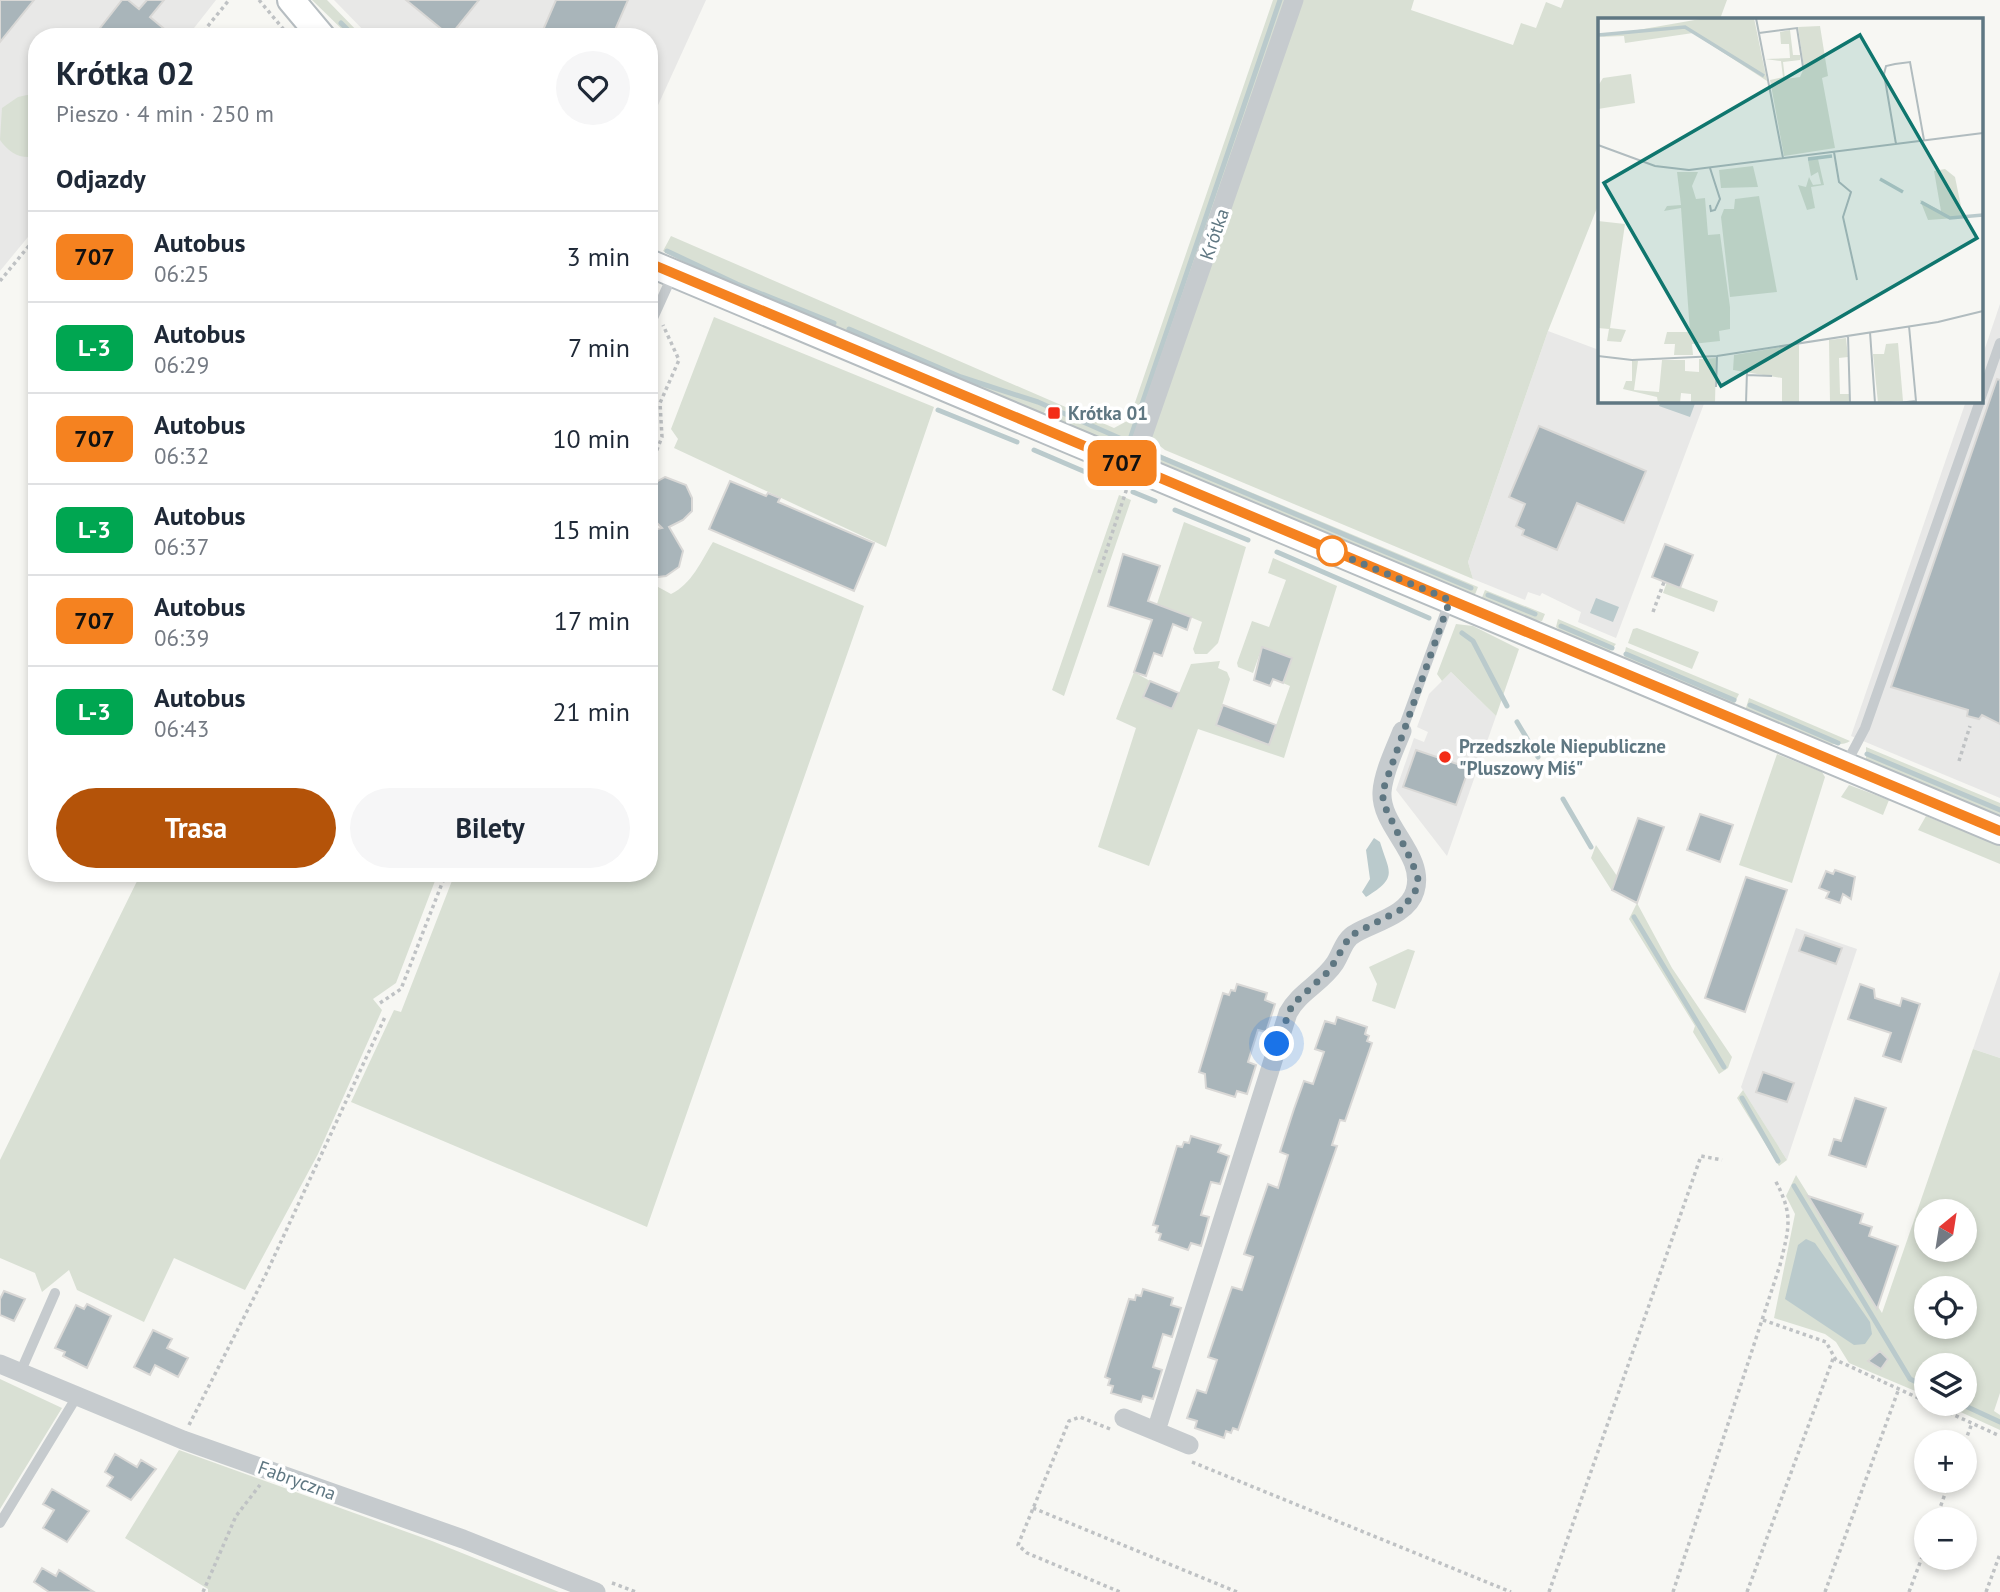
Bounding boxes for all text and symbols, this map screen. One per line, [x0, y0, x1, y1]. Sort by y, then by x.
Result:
inset map [1598, 18, 1982, 402]
text: Krótka 02 [56, 51, 195, 94]
button: heart [556, 51, 630, 125]
text: Pieszo · 4 min · 250 m [56, 99, 274, 128]
text: Odjazdy [56, 162, 146, 195]
street label: Krótka [1194, 205, 1234, 263]
text: Autobus [154, 226, 246, 259]
text: 3 min [567, 240, 630, 273]
text: 707 [74, 241, 115, 272]
text: 06:25 [154, 259, 209, 288]
text: Autobus [154, 317, 246, 350]
text: 7 min [568, 331, 630, 364]
text: L-3 [78, 332, 111, 363]
text: 06:29 [154, 350, 209, 379]
place label: Krótka 01 [1068, 401, 1148, 425]
marker: Krótka 01 [1046, 405, 1062, 421]
text: Autobus [154, 408, 246, 441]
text: 10 min [552, 422, 630, 455]
text: 707 [74, 423, 115, 454]
line badge: 707 [1082, 440, 1162, 486]
text: 06:32 [154, 441, 209, 470]
text: 707 [1102, 447, 1142, 478]
text: Autobus [154, 499, 246, 532]
text: 15 min [552, 513, 630, 546]
text: L-3 [78, 514, 111, 545]
text: 06:37 [154, 532, 209, 561]
unlabelled marker [1317, 536, 1347, 566]
text: Autobus [154, 590, 246, 623]
text: 17 min [554, 604, 630, 637]
text: 707 [74, 605, 115, 636]
text: 06:39 [154, 623, 209, 652]
text: Autobus [154, 681, 246, 714]
text: 21 min [552, 695, 630, 728]
text: L-3 [78, 696, 111, 727]
text: 06:43 [154, 714, 209, 743]
place label: Przedszkole Niepubliczne "Pluszowy Miś" [1459, 734, 1666, 780]
marker: Przedszkole Niepubliczne "Pluszowy Miś" [1437, 749, 1453, 765]
button: Trasa [56, 788, 336, 868]
button: Bilety [350, 788, 630, 868]
your location [1259, 1026, 1294, 1061]
north arrow [1914, 1199, 1978, 1262]
map controls [1914, 1199, 1977, 1570]
button: locate [1914, 1276, 1977, 1339]
button: layers [1914, 1353, 1977, 1416]
button: + [1914, 1430, 1977, 1493]
street label: Fabryczna [255, 1455, 339, 1505]
button: − [1914, 1507, 1977, 1570]

